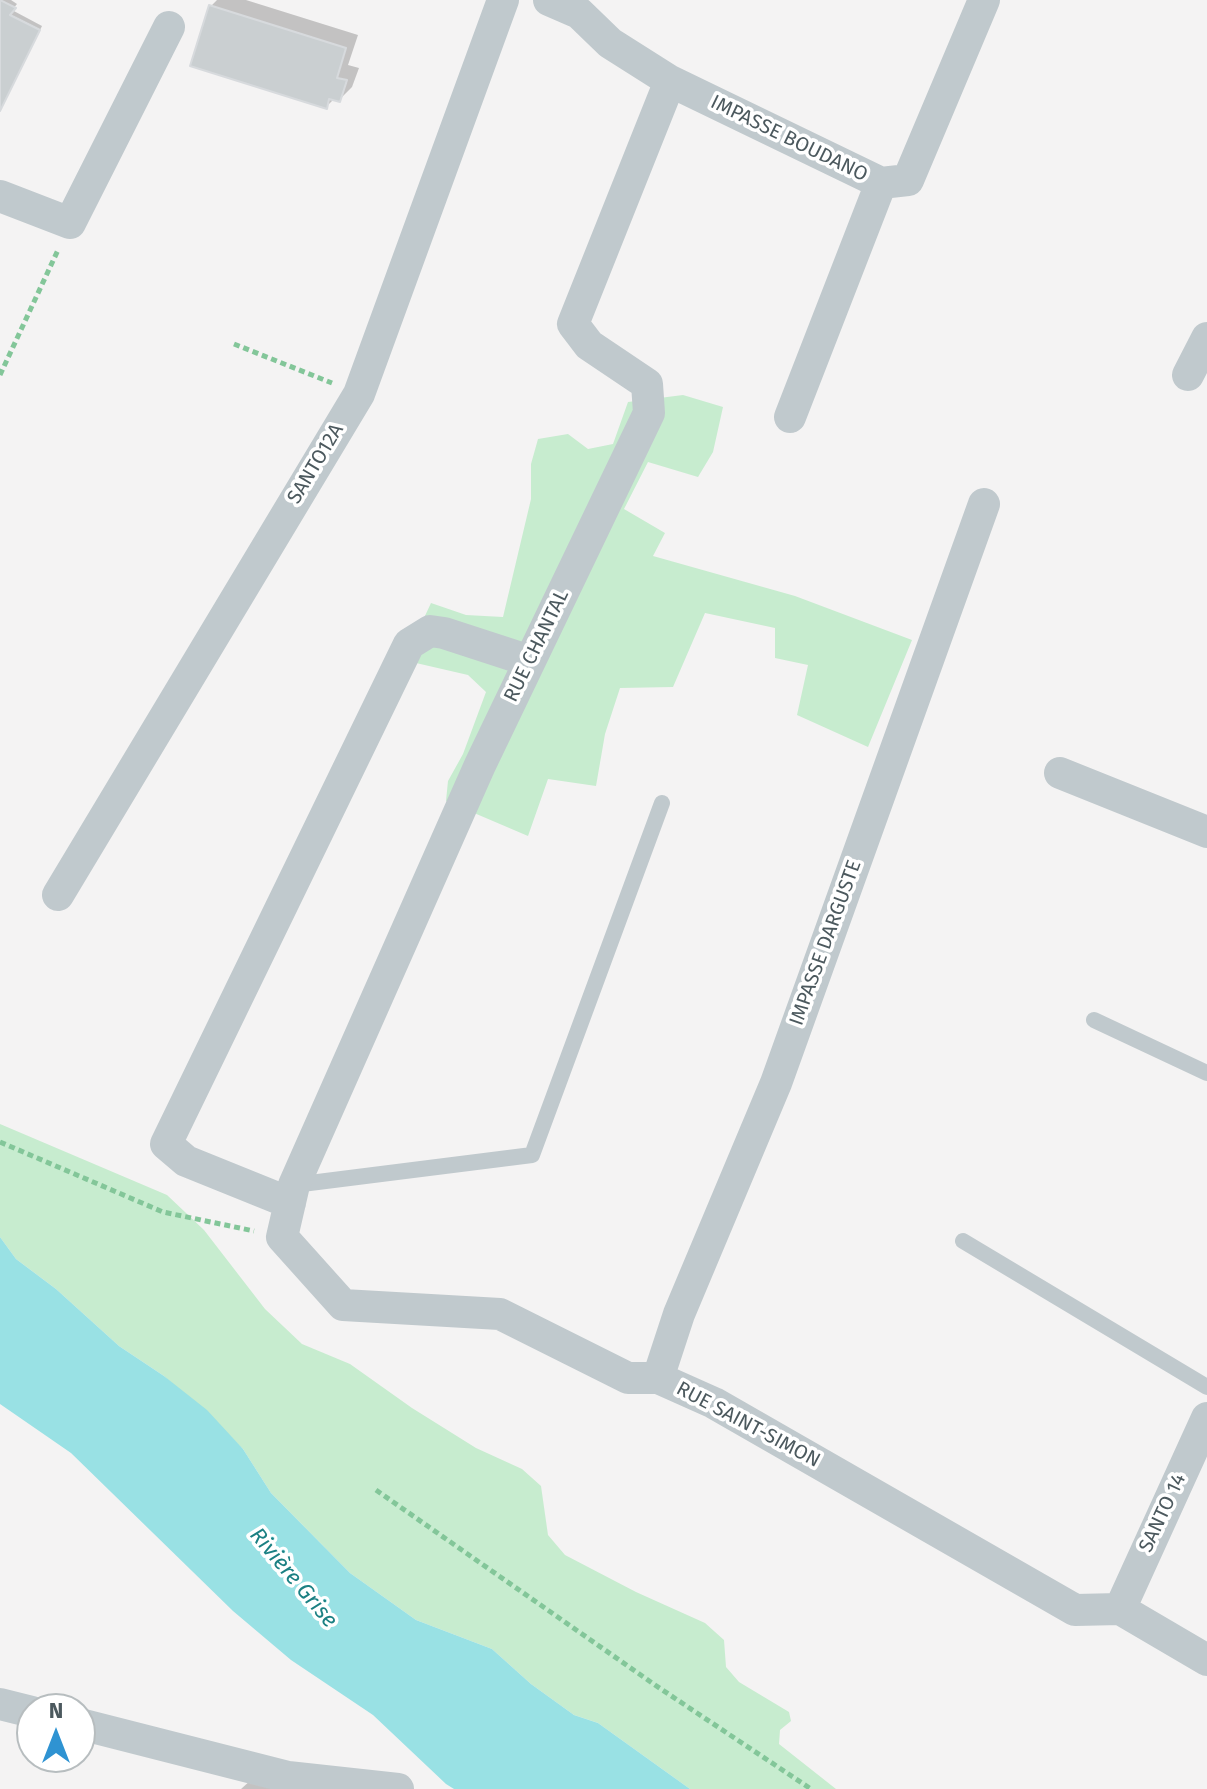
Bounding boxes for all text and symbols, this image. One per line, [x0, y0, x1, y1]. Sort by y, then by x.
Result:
street label: IMPASSE BOUDANO [707, 91, 871, 187]
street label: SANTO12A [283, 420, 349, 508]
street label: RUE CHANTAL [500, 586, 574, 706]
street label: IMPASSE DARGUSTE [785, 857, 867, 1029]
street label: RUE SAINT-SIMON [672, 1377, 824, 1473]
street label: SANTO 14 [1134, 1470, 1192, 1556]
water label: Rivière Grise [244, 1523, 342, 1633]
north arrow [16, 1693, 96, 1773]
text: N [49, 1697, 63, 1724]

